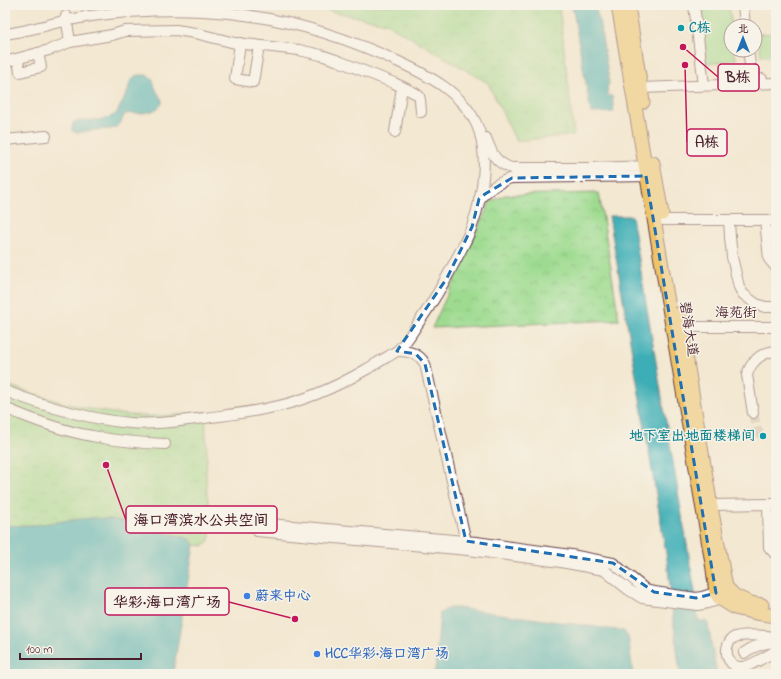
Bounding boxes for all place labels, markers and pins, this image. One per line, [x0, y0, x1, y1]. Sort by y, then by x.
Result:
place label: C栋 [689, 18, 711, 39]
marker: C栋 [676, 23, 686, 33]
callout: B栋 [718, 64, 759, 91]
callout: A栋 [687, 129, 727, 156]
place label: 地下室出地面楼梯间 [629, 426, 755, 447]
marker: 地下室出地面楼梯间 [758, 431, 768, 441]
callout: 海口湾滨水公共空间 [126, 506, 277, 533]
place label: 蔚来中心 [255, 586, 311, 607]
callout: 华彩·海口湾广场 [105, 588, 229, 615]
marker: 蔚来中心 [242, 591, 252, 601]
place label: HCC华彩·海口湾广场 [325, 644, 449, 665]
marker: HCC华彩·海口湾广场 [312, 649, 322, 659]

